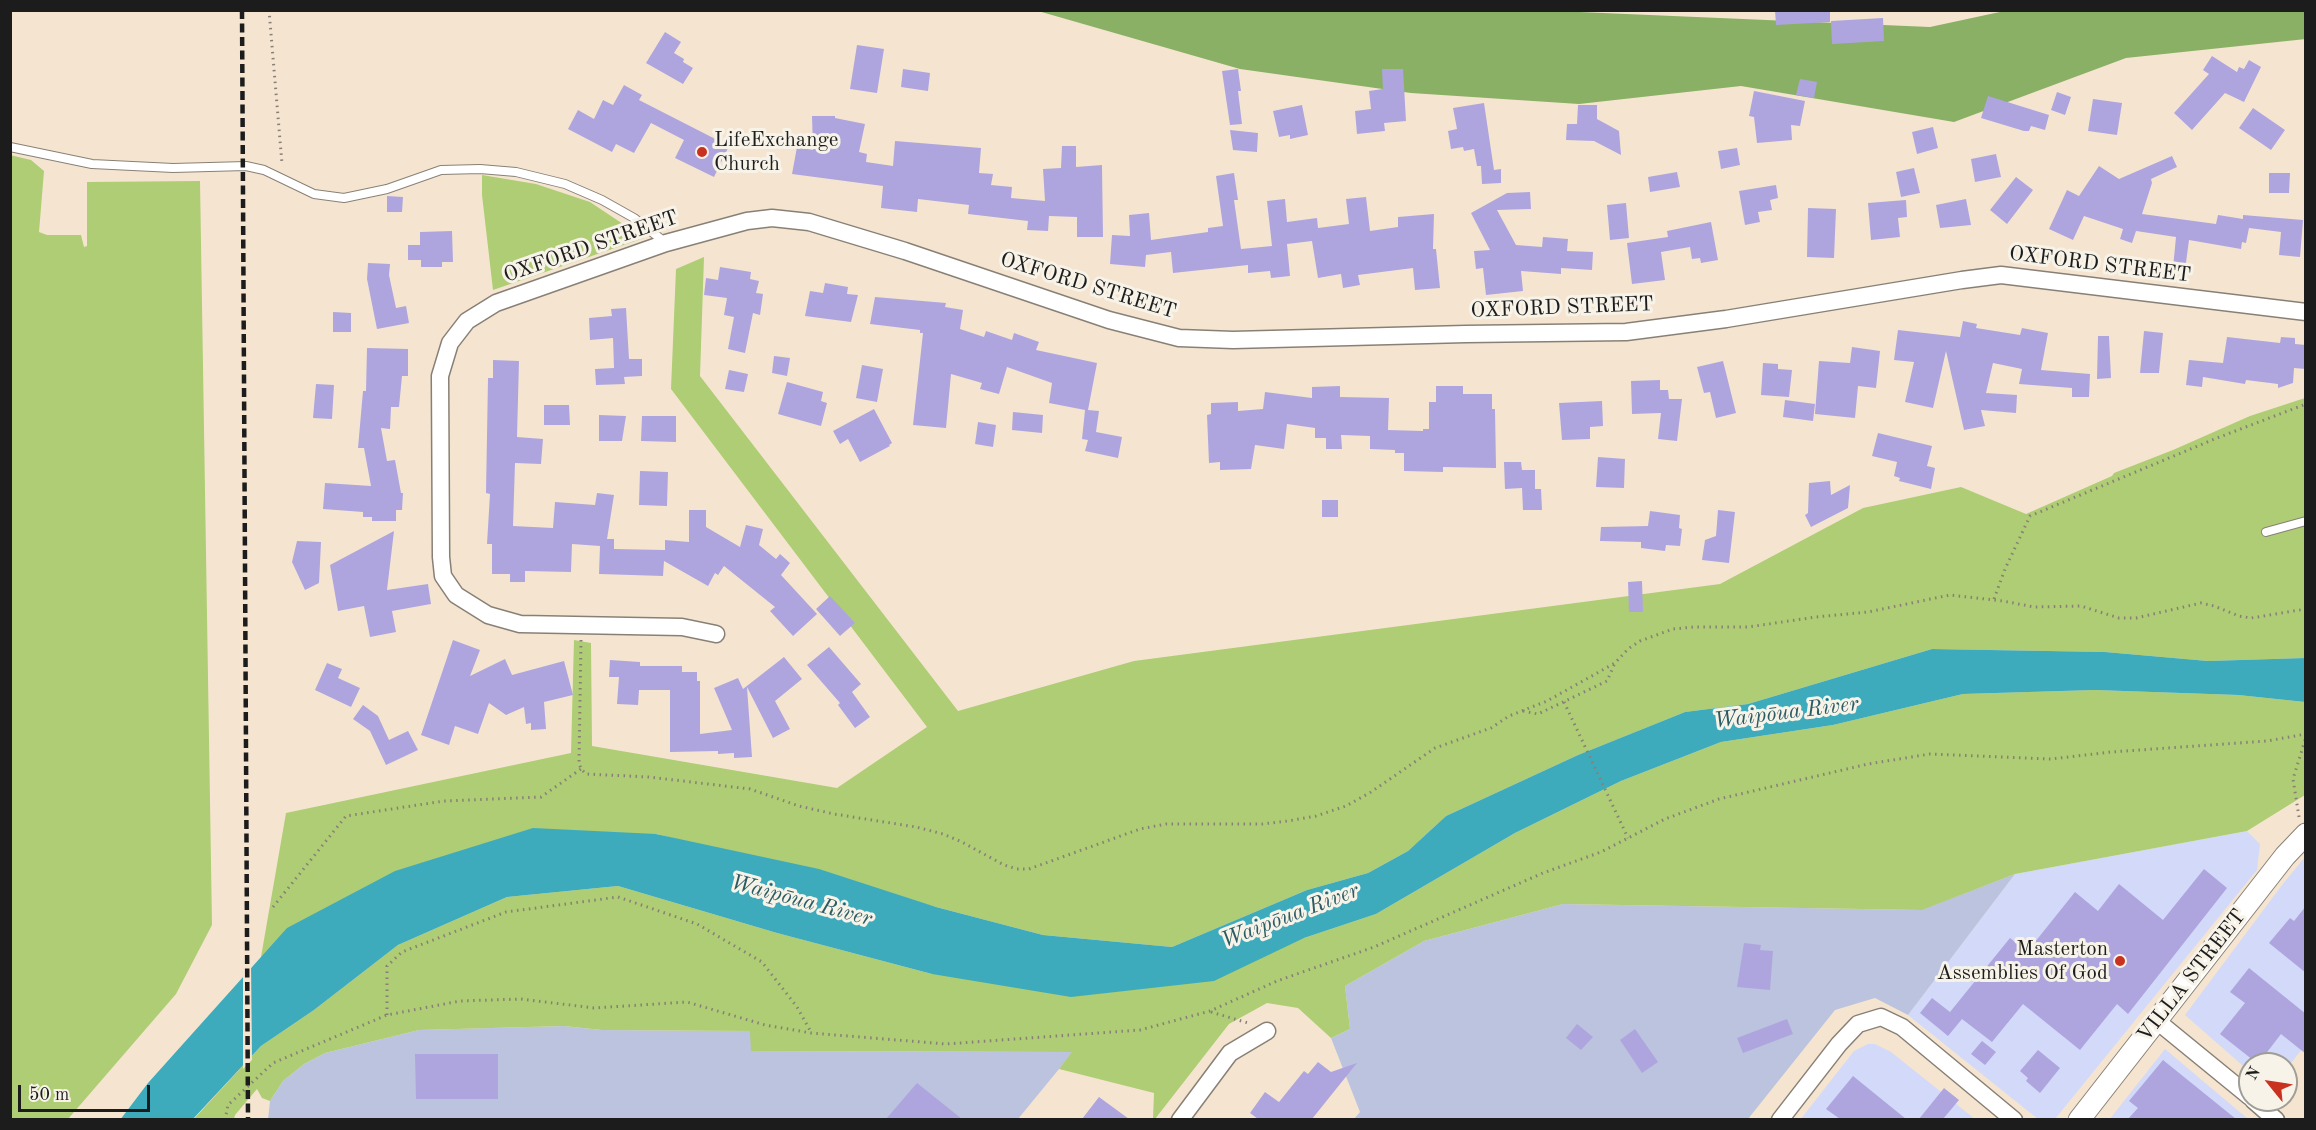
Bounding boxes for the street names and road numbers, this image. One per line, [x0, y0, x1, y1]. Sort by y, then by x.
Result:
street label: OXFORD STREET [500, 205, 682, 289]
street label: OXFORD STREET [2008, 241, 2192, 289]
street label: OXFORD STREET [997, 247, 1179, 325]
street label: OXFORD STREET [1470, 292, 1654, 324]
street label: VILLA STREET [2132, 905, 2252, 1047]

